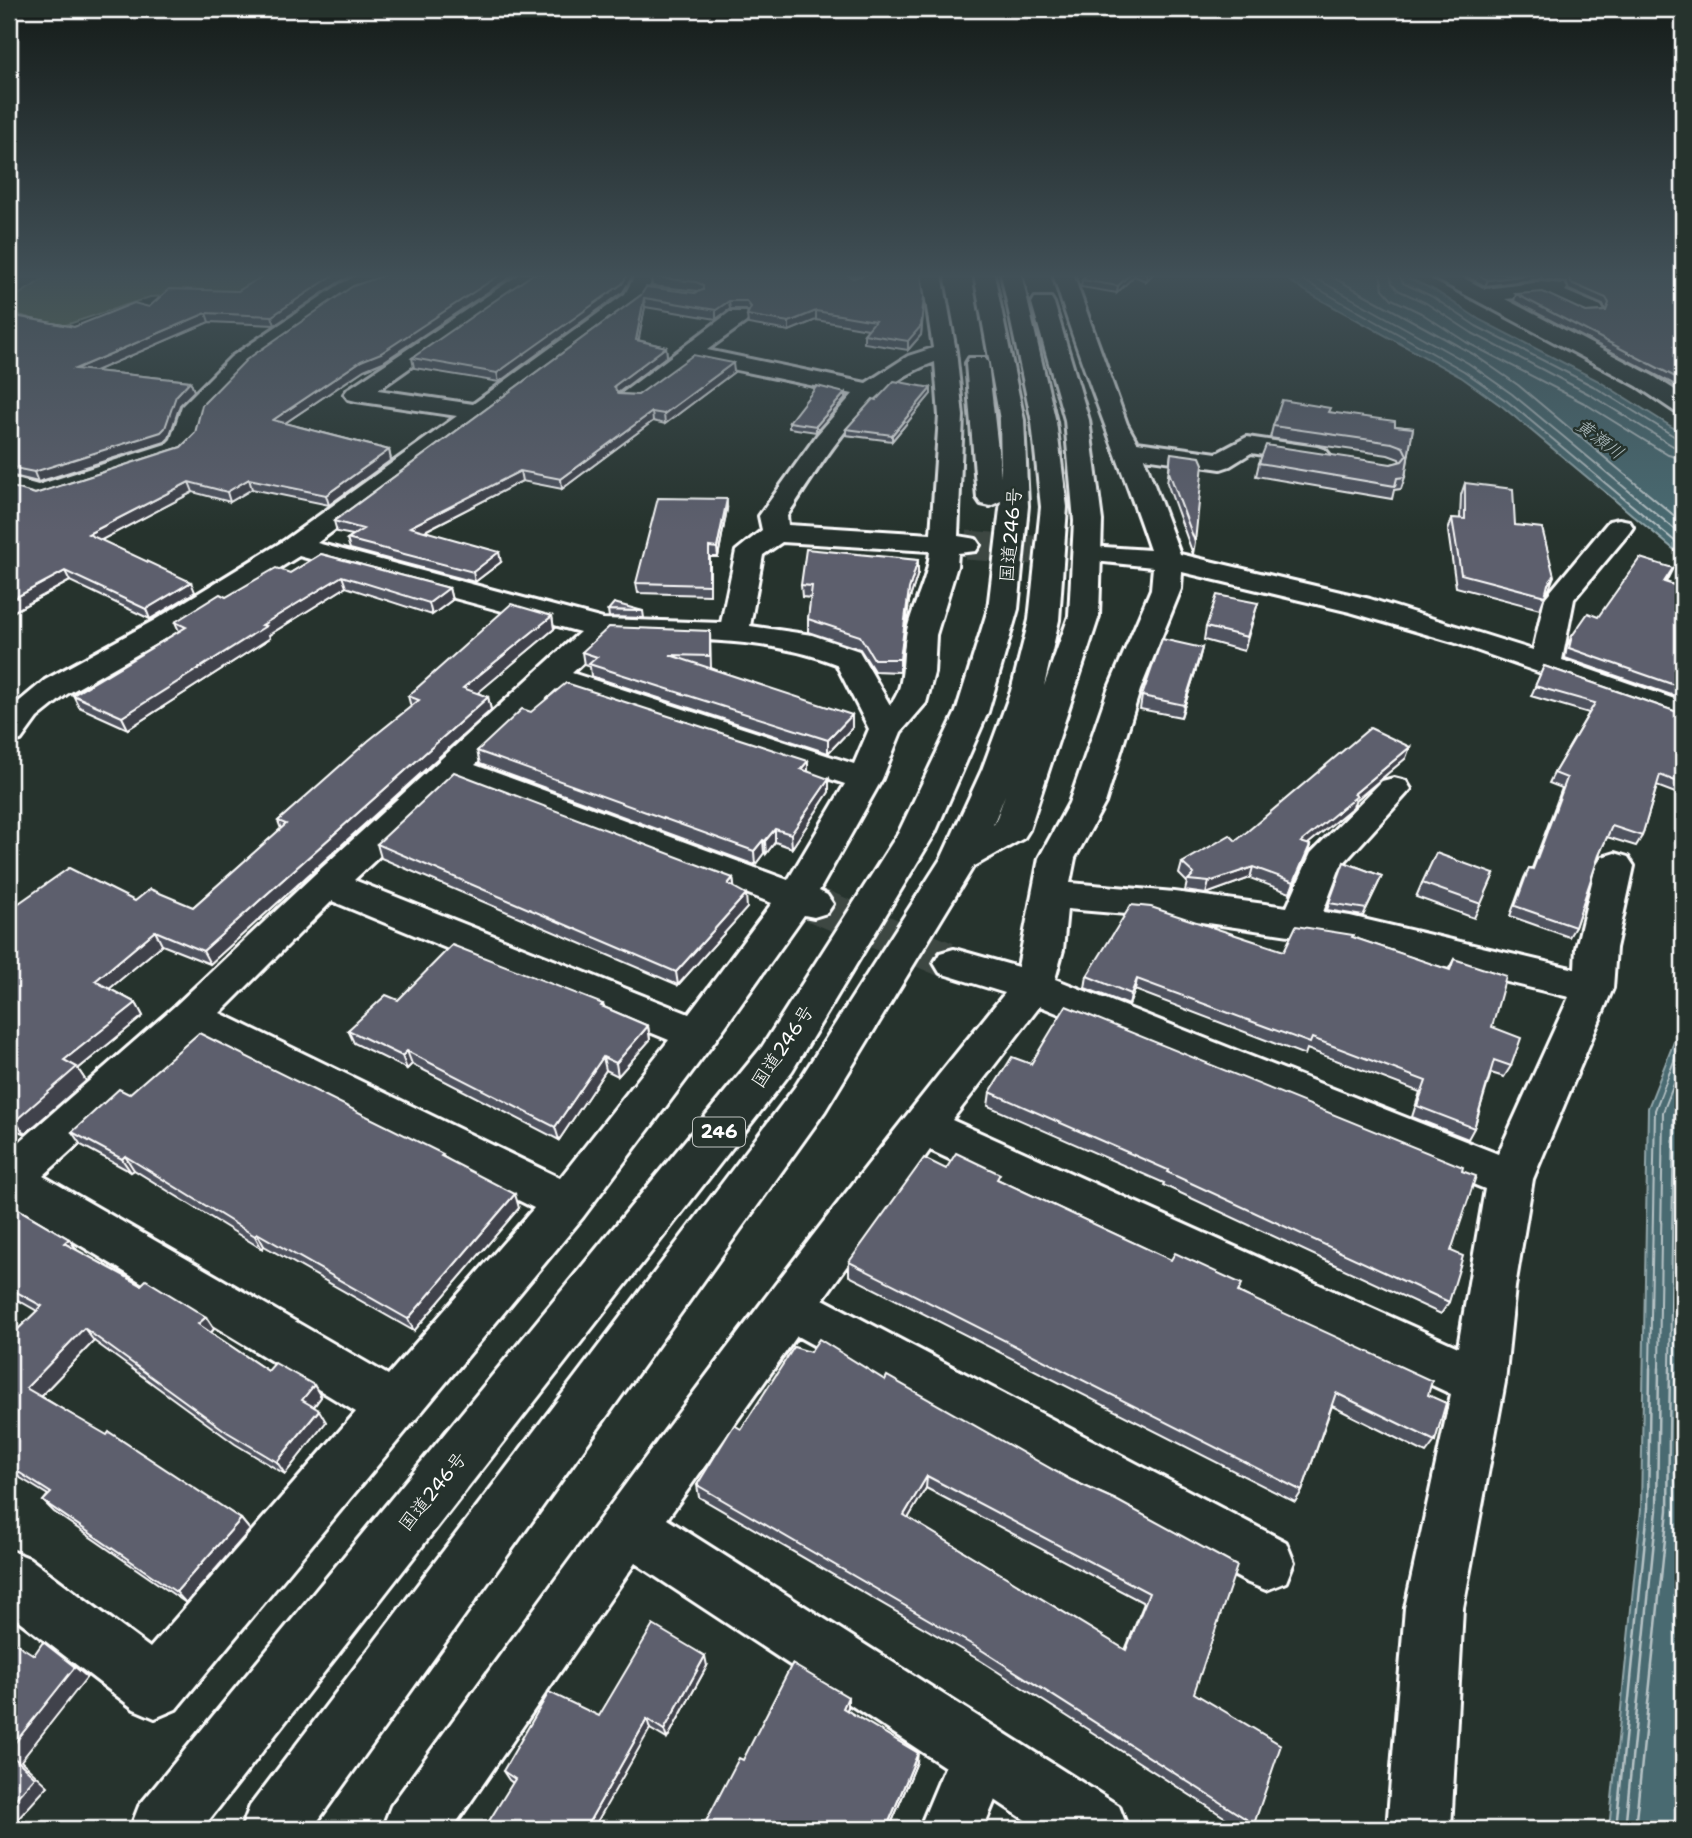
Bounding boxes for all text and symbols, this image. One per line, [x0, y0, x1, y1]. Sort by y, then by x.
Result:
water label: 黄瀬川 [1571, 413, 1629, 465]
street label: 国道246号 [994, 486, 1027, 584]
street label: 国道246号 [745, 1000, 819, 1093]
road number: 246 [693, 1118, 745, 1147]
street label: 国道246号 [393, 1446, 472, 1536]

